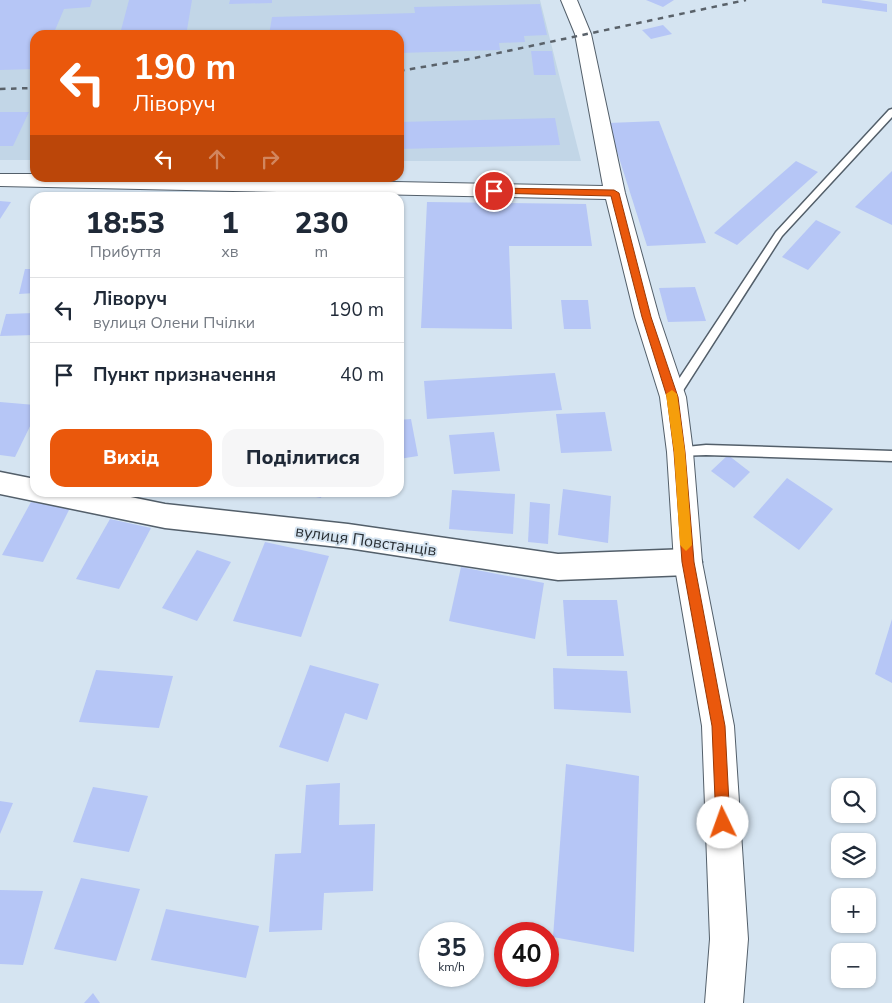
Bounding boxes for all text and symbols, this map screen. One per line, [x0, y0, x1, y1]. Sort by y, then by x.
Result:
text: 190 m [133, 44, 236, 91]
icon: left [50, 50, 115, 115]
text: Ліворуч [133, 89, 216, 119]
icon: left [150, 145, 178, 173]
icon: ahead [203, 145, 231, 173]
icon: right [256, 145, 284, 173]
pin [473, 170, 515, 212]
icon: arrive [480, 177, 508, 205]
text: 18:53 [86, 203, 165, 244]
text: 1 [221, 203, 239, 244]
text: 230 [294, 203, 348, 244]
text: Прибуття [90, 241, 161, 263]
text: хв [221, 241, 239, 263]
text: m [315, 241, 328, 263]
text: Ліворуч [93, 286, 167, 312]
icon: left [50, 296, 78, 324]
text: 190 m [329, 297, 384, 323]
text: вулиця Олени Пчілки [93, 312, 255, 334]
icon: arrive [50, 361, 78, 389]
text: Пункт призначення [93, 362, 276, 388]
text: 40 m [340, 362, 384, 388]
button: Вихід [50, 429, 212, 487]
button: Поділитися [222, 429, 384, 487]
street label: вулиця Повстанців [294, 520, 438, 562]
map controls [831, 778, 876, 988]
button: search [831, 778, 876, 823]
position arrow [696, 796, 748, 848]
button: layers [831, 833, 876, 878]
button: + [831, 888, 876, 933]
speed limit sign: 40 [494, 922, 559, 987]
text: 35 [436, 931, 467, 965]
button: − [831, 943, 876, 988]
text: km/h [438, 959, 465, 975]

